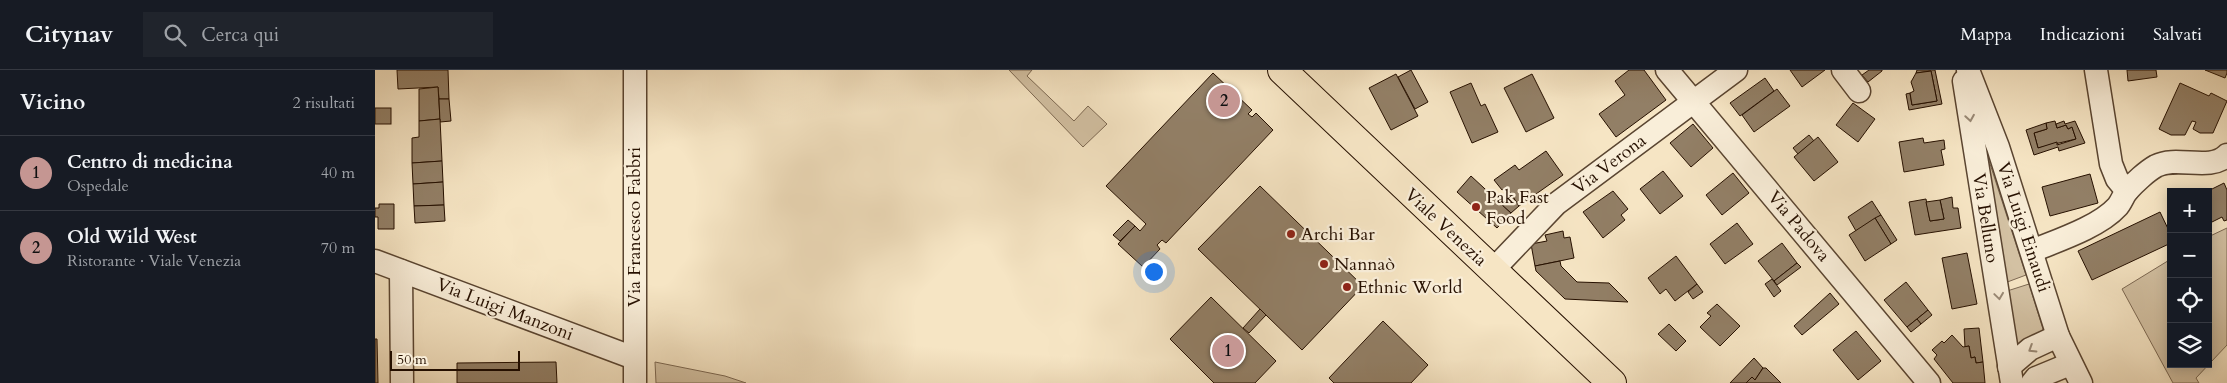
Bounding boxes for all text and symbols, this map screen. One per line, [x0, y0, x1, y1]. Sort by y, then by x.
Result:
search box [143, 12, 493, 57]
text: Citynav [25, 18, 113, 51]
icon: search [161, 21, 189, 49]
text: Cerca qui [201, 22, 279, 48]
text: Mappa [1960, 22, 2012, 47]
text: Indicazioni [2040, 22, 2125, 47]
text: Salvati [2153, 22, 2202, 47]
pin: 2 [1208, 82, 1240, 120]
text: Vicino [20, 88, 85, 117]
text: 2 risultati [292, 92, 355, 114]
one-way arrow [1964, 114, 1974, 122]
street label: Via Verona [1567, 128, 1652, 200]
street label: Via Francesco Fabbri [622, 147, 647, 307]
text: Centro di medicina [67, 149, 233, 175]
street label: Via Luigi Einaudi [1991, 159, 2056, 295]
text: 1 [32, 162, 40, 184]
text: 40 m [321, 162, 355, 184]
street label: Via Belluno [1966, 172, 2005, 265]
text: Ospedale [67, 175, 129, 197]
street label: Viale Venezia [1399, 183, 1493, 272]
place label: Pak Fast Food [1486, 185, 1549, 231]
street label: Via Padova [1762, 186, 1836, 267]
map controls [2167, 188, 2212, 368]
button: + [2167, 188, 2212, 233]
marker: Pak Fast Food [1470, 201, 1482, 213]
place label: Archi Bar [1301, 222, 1375, 247]
text: Old Wild West [67, 224, 197, 250]
marker: Archi Bar [1285, 228, 1297, 240]
button: − [2167, 233, 2212, 278]
text: 2 [32, 237, 40, 259]
text: 70 m [321, 237, 355, 259]
text: Ristorante · Viale Venezia [67, 250, 241, 272]
place label: Nannaò [1334, 252, 1395, 277]
marker: Nannaò [1318, 258, 1330, 270]
your location [1141, 259, 1167, 285]
street label: Via Luigi Manzoni [433, 272, 577, 347]
place label: Ethnic World [1357, 275, 1463, 300]
button: locate [2167, 278, 2212, 323]
marker: Ethnic World [1341, 281, 1353, 293]
one-way arrow [1993, 292, 2004, 300]
button: layers [2167, 323, 2212, 368]
pin: 1 [1212, 332, 1244, 370]
one-way arrow [2029, 342, 2038, 352]
scale bar [390, 348, 520, 371]
text: 50 m [397, 350, 427, 369]

